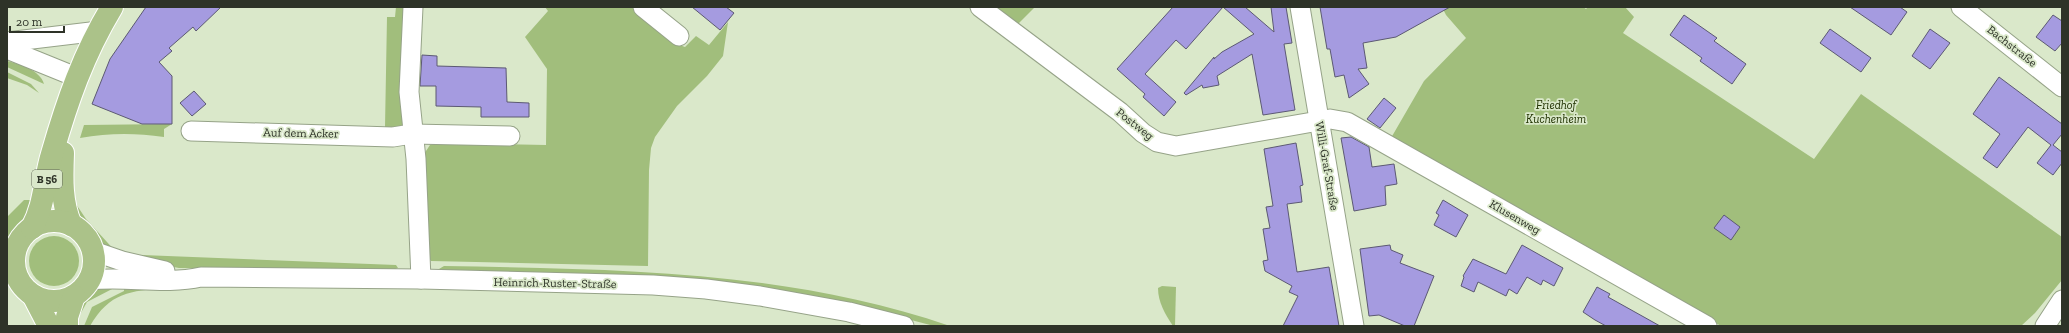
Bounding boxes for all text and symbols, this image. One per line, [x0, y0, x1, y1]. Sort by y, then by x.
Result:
scale bar [10, 8, 64, 34]
text: 20 m [16, 15, 43, 29]
street label: Bachstraße [1984, 22, 2040, 70]
park label: Friedhof Kuchenheim [1526, 98, 1587, 126]
street label: Postweg [1113, 105, 1157, 143]
street label: Willi-Graf-Straße [1312, 120, 1342, 212]
street label: Auf dem Acker [263, 125, 339, 141]
road number: B 56 [32, 170, 62, 188]
street label: Klusenweg [1487, 197, 1543, 237]
street label: Heinrich-Ruster-Straße [493, 275, 617, 291]

